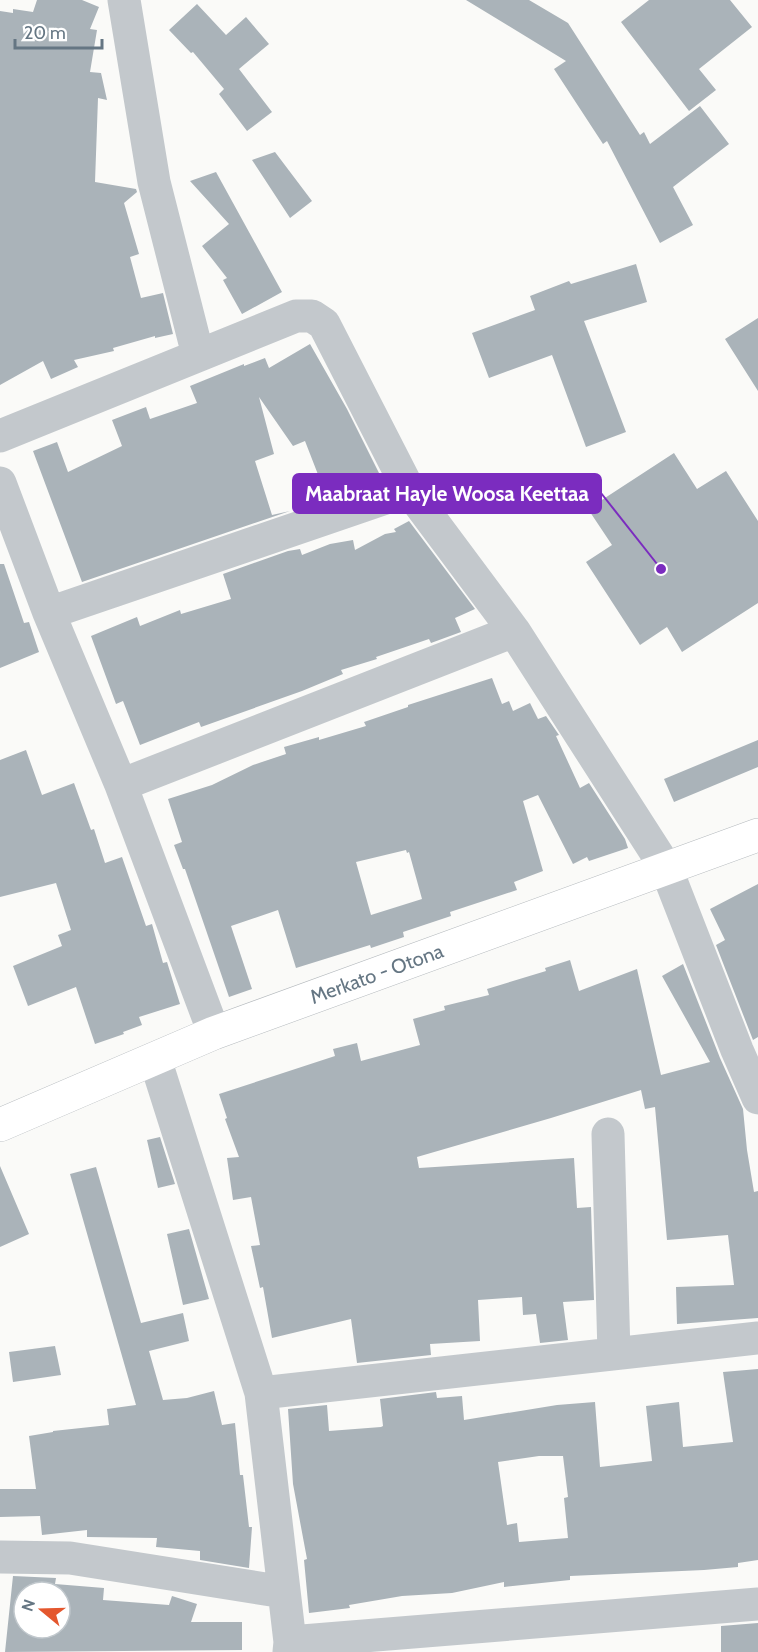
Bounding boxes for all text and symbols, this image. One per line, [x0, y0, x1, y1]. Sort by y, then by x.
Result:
scale bar [15, 12, 102, 50]
text: 20 m [24, 22, 66, 44]
callout: Maabraat Hayle Woosa Keettaa [293, 474, 601, 513]
text: Maabraat Hayle Woosa Keettaa [305, 481, 590, 506]
street label: Merkato - Otona [307, 938, 447, 1009]
north arrow [12, 1580, 72, 1640]
text: N [17, 1597, 39, 1614]

